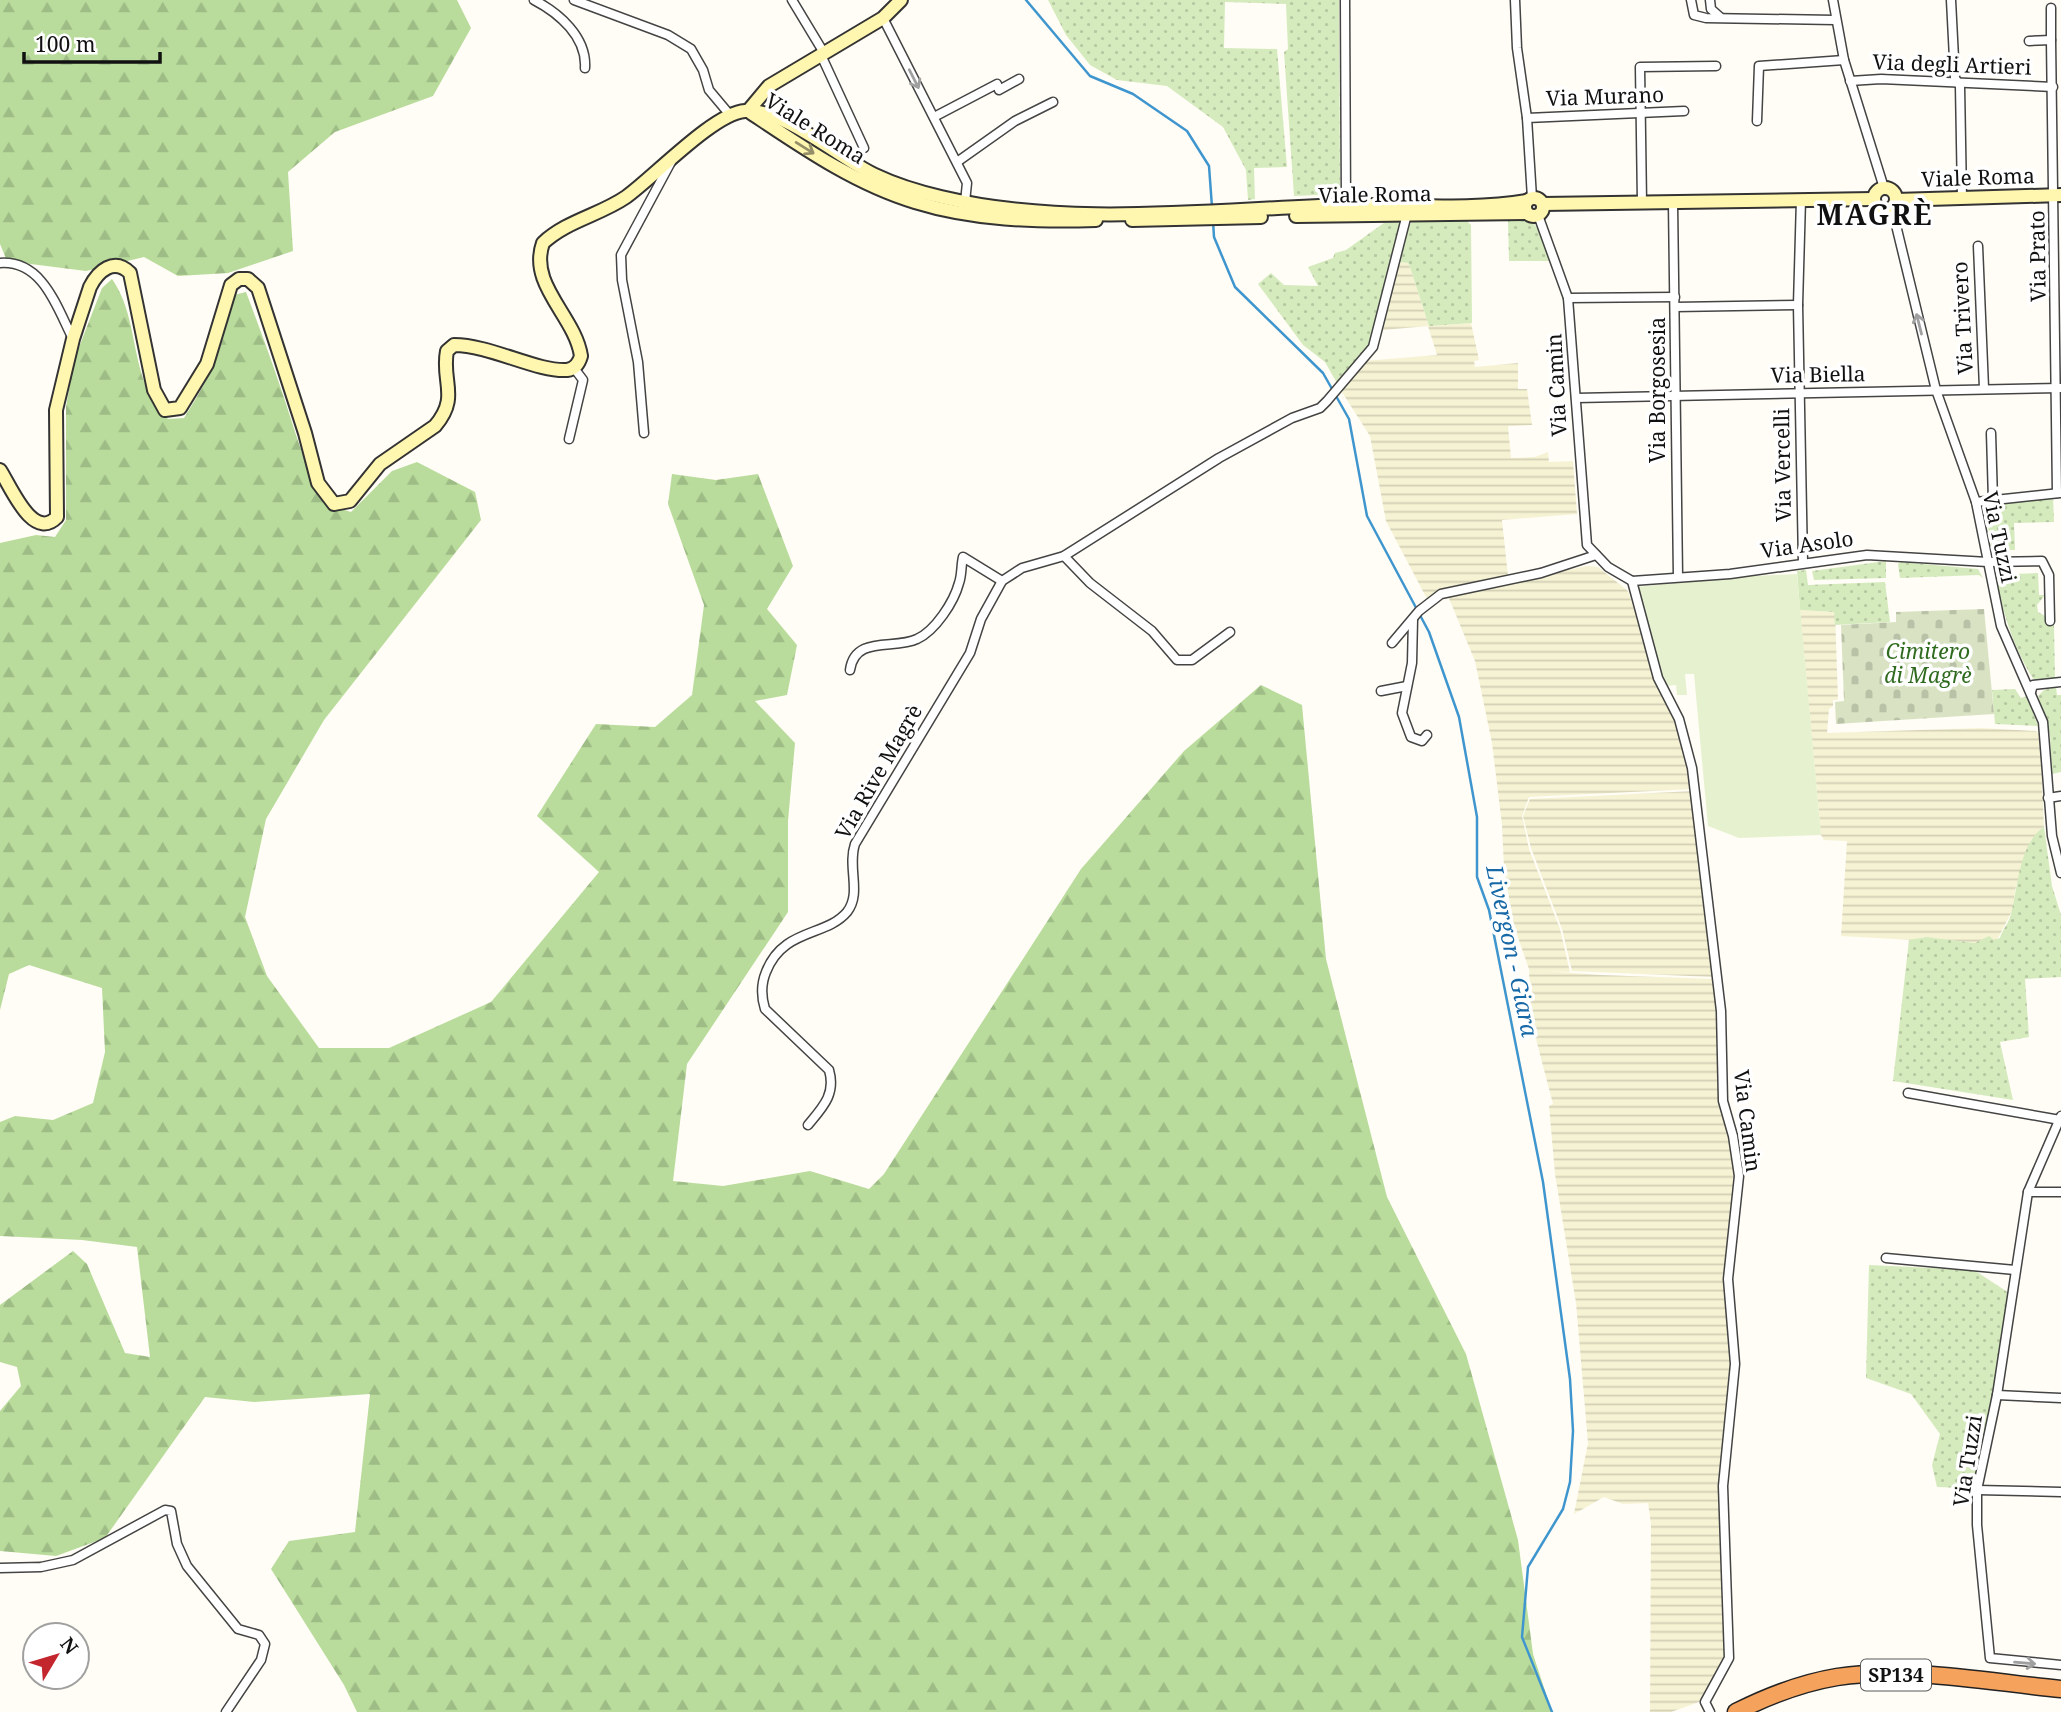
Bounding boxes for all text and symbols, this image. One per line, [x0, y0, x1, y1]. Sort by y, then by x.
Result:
scale bar [24, 21, 161, 65]
text: 100 m [35, 30, 96, 58]
street label: Via degli Artieri [1872, 47, 2032, 81]
one-way arrow [908, 68, 922, 88]
street label: Via Murano [1545, 80, 1665, 112]
street label: Viale Roma [760, 86, 871, 170]
one-way arrow [794, 142, 814, 156]
street label: Viale Roma [1921, 161, 2035, 193]
street label: Viale Roma [1318, 179, 1432, 209]
district label: MAGRÈ [1817, 195, 1933, 233]
street label: Via Prato [2022, 210, 2052, 302]
street label: Via Trivero [1945, 261, 1979, 375]
one-way arrow [1912, 313, 1926, 336]
street label: Via Borgosesia [1643, 317, 1671, 463]
street label: Via Camin [1539, 333, 1573, 437]
street label: Via Biella [1770, 359, 1866, 389]
street label: Via Vercelli [1767, 408, 1797, 522]
street label: Via Tuzzi [1977, 489, 2023, 585]
street label: Via Asolo [1759, 524, 1855, 564]
park label: Cimitero di Magrè [1884, 637, 1972, 689]
street label: Via Rive Magrè [828, 699, 928, 844]
water label: Livergon - Giara [1479, 861, 1547, 1040]
street label: Via Camin [1728, 1068, 1768, 1174]
street label: Via Tuzzi [1946, 1413, 1988, 1509]
north arrow [21, 1621, 91, 1691]
text: N [55, 1632, 84, 1659]
one-way arrow [2014, 1657, 2036, 1670]
road number: SP134 [1861, 1660, 1931, 1690]

